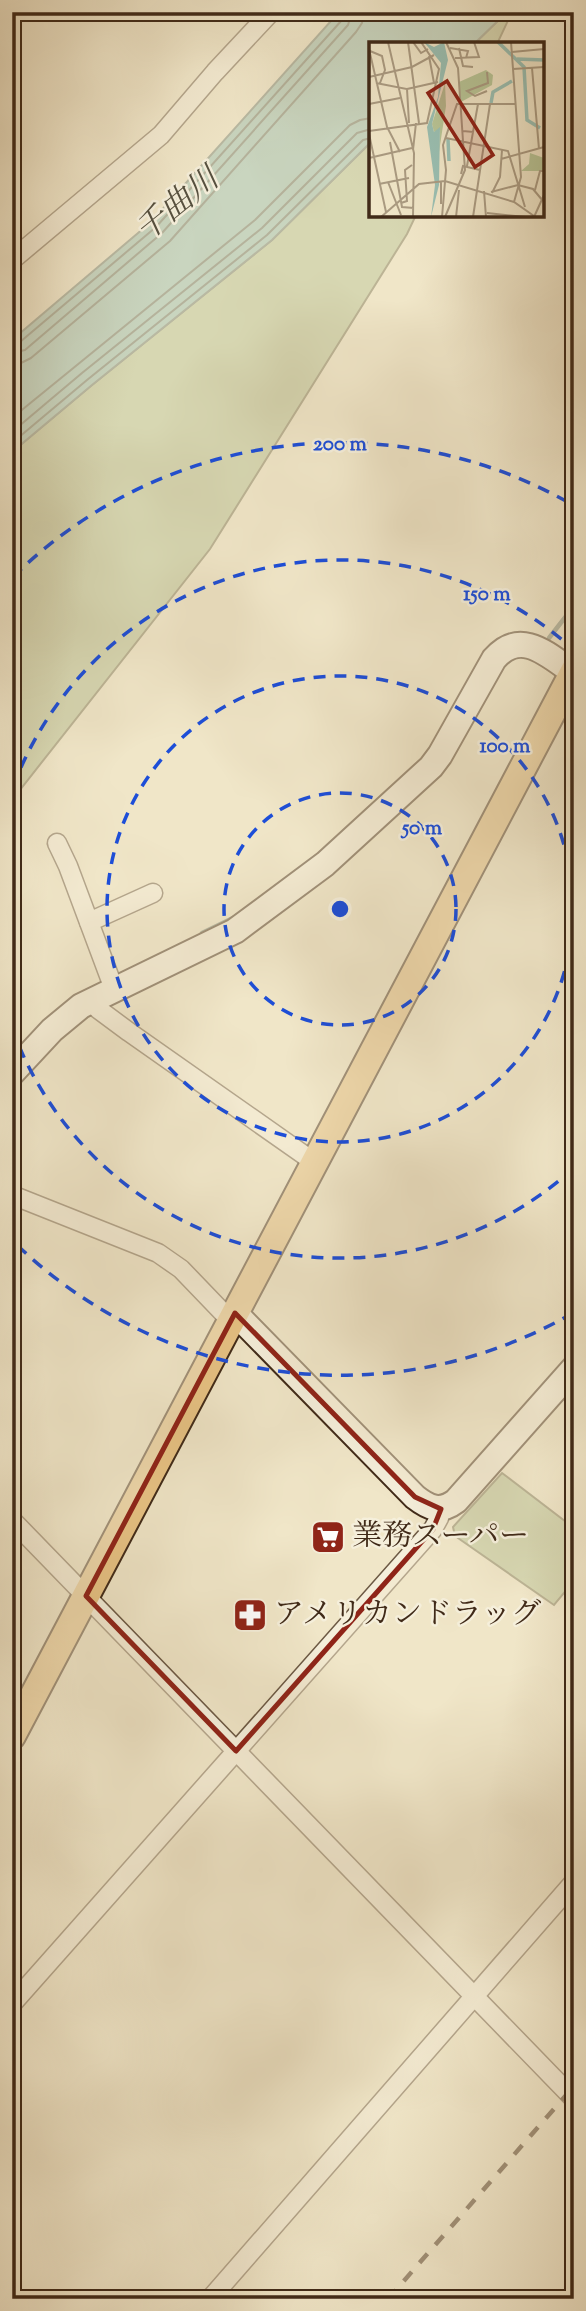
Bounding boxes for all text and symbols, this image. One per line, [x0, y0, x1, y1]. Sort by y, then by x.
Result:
inset map [369, 42, 544, 217]
water label: 千曲川 [126, 156, 232, 254]
text: 200 m [313, 430, 368, 460]
text: 150 m [463, 580, 511, 610]
text: 100 m [480, 732, 531, 762]
text: 50 m [400, 814, 443, 844]
centre of rings [328, 897, 352, 921]
place label: 業務スーパー [352, 1516, 529, 1559]
supermarket icon: 業務スーパー [309, 1518, 347, 1556]
place label: アメリカンドラッグ [274, 1594, 541, 1637]
pharmacy icon: アメリカンドラッグ [231, 1596, 269, 1634]

